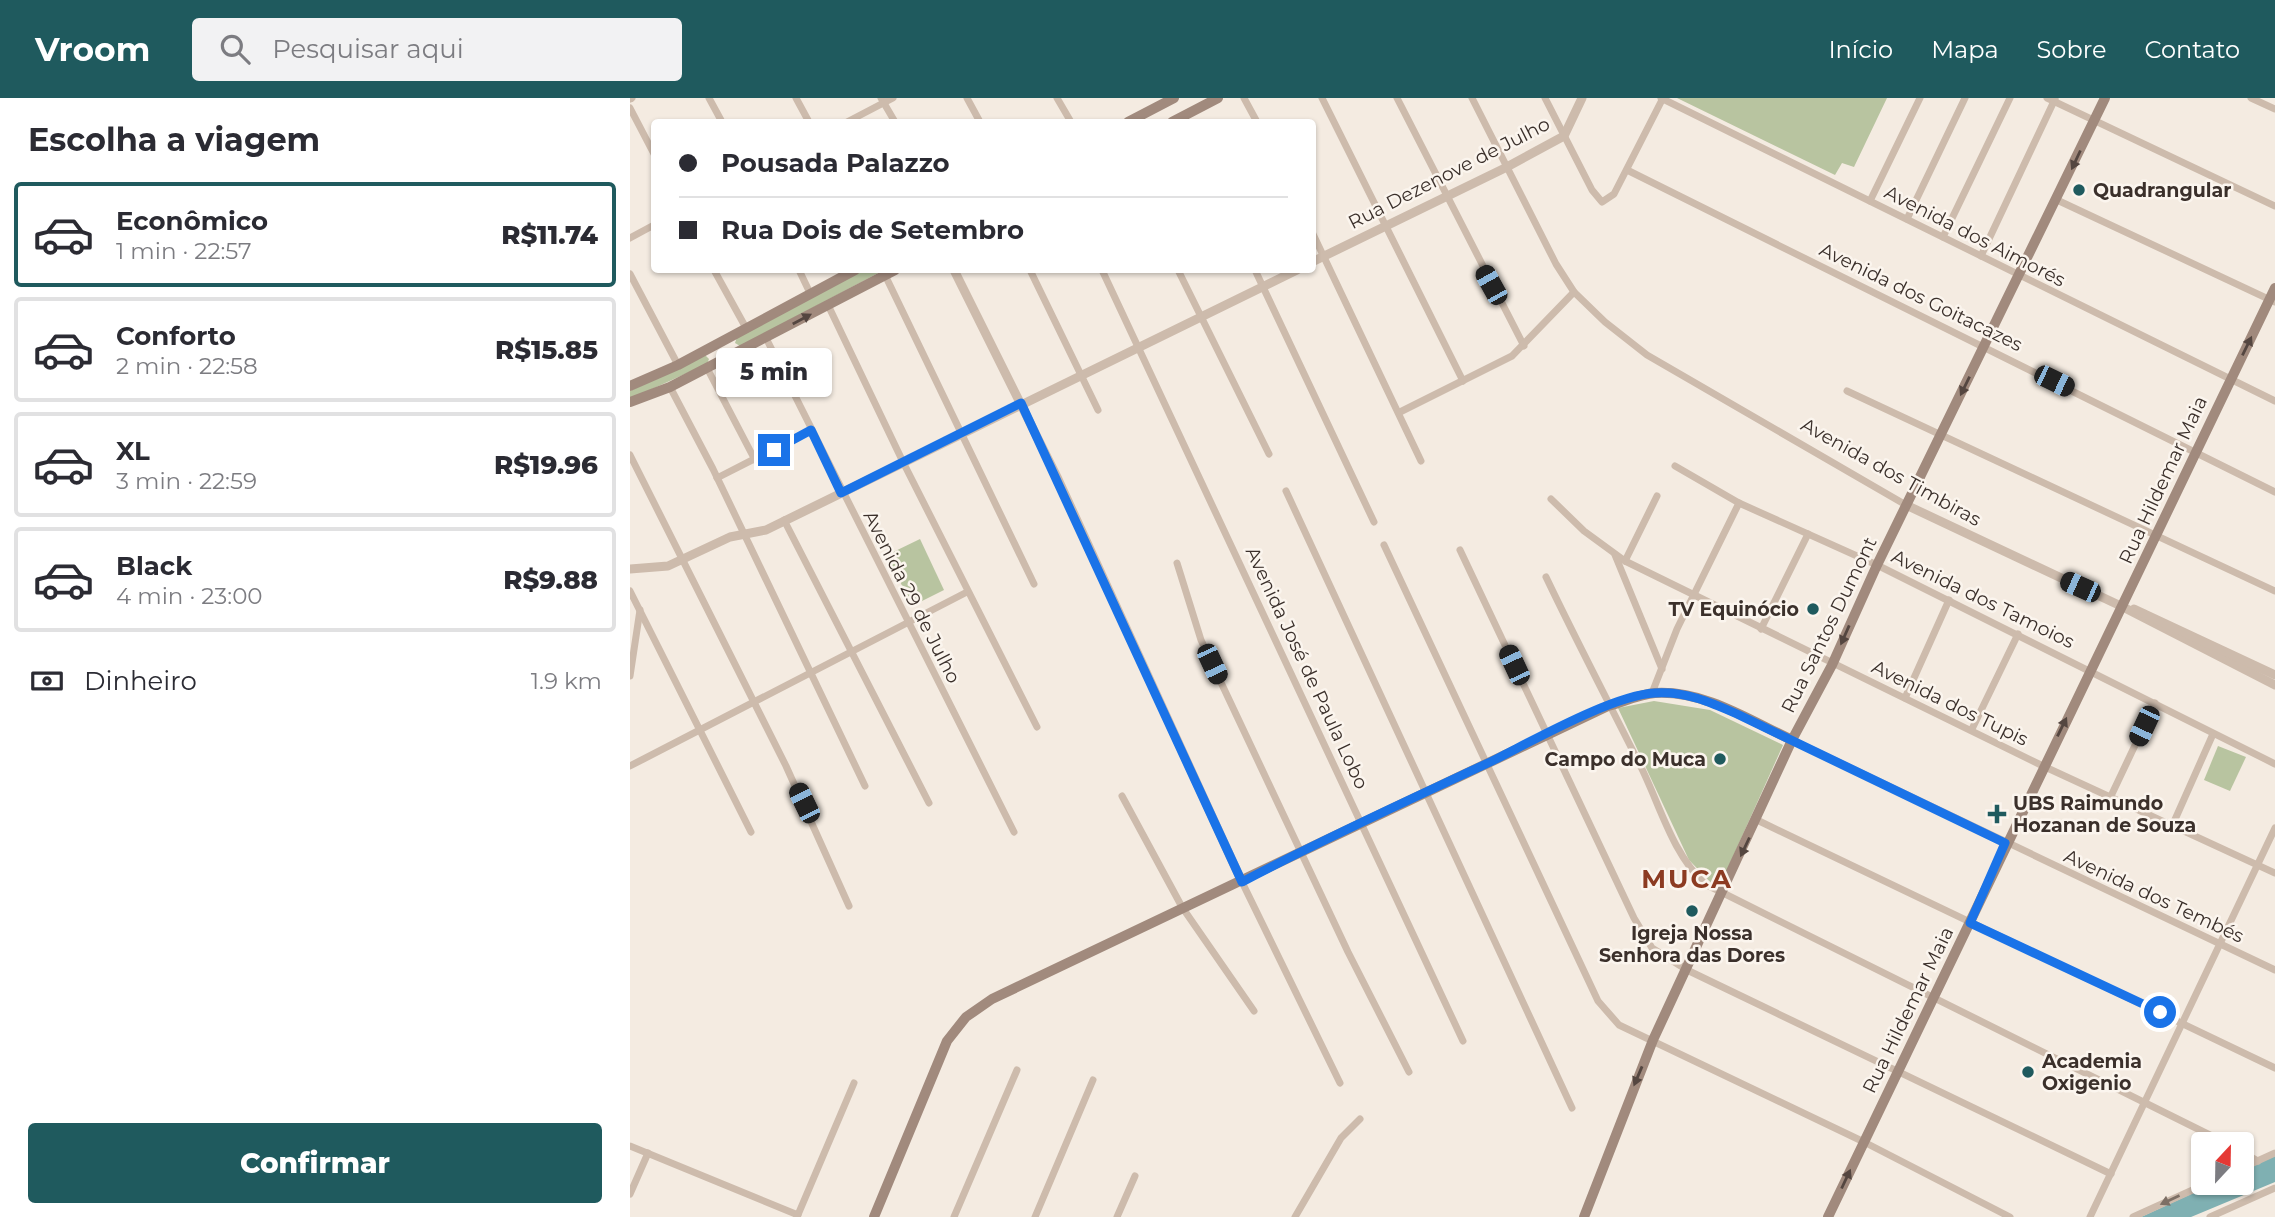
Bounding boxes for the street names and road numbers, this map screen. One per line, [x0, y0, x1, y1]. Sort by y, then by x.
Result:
street label: Rua Dezenove de Julho [1344, 112, 1554, 234]
street label: Avenida dos Aimorés [1881, 180, 2069, 292]
street label: Avenida dos Goitacazes [1816, 238, 2026, 356]
street label: Rua Hildemar Maia [2114, 392, 2212, 568]
street label: Avenida dos Timbiras [1797, 413, 1985, 531]
street label: Avenida 29 de Julho [859, 507, 966, 687]
street label: Rua Santos Dumont [1776, 533, 1882, 717]
street label: Avenida José de Paula Lobo [1241, 543, 1373, 793]
street label: Avenida dos Tamoios [1888, 545, 2078, 653]
street label: Avenida dos Tupis [1868, 655, 2032, 751]
street label: Avenida dos Tembés [2060, 844, 2248, 948]
street label: Rua Hildemar Maia [1858, 923, 1958, 1097]

